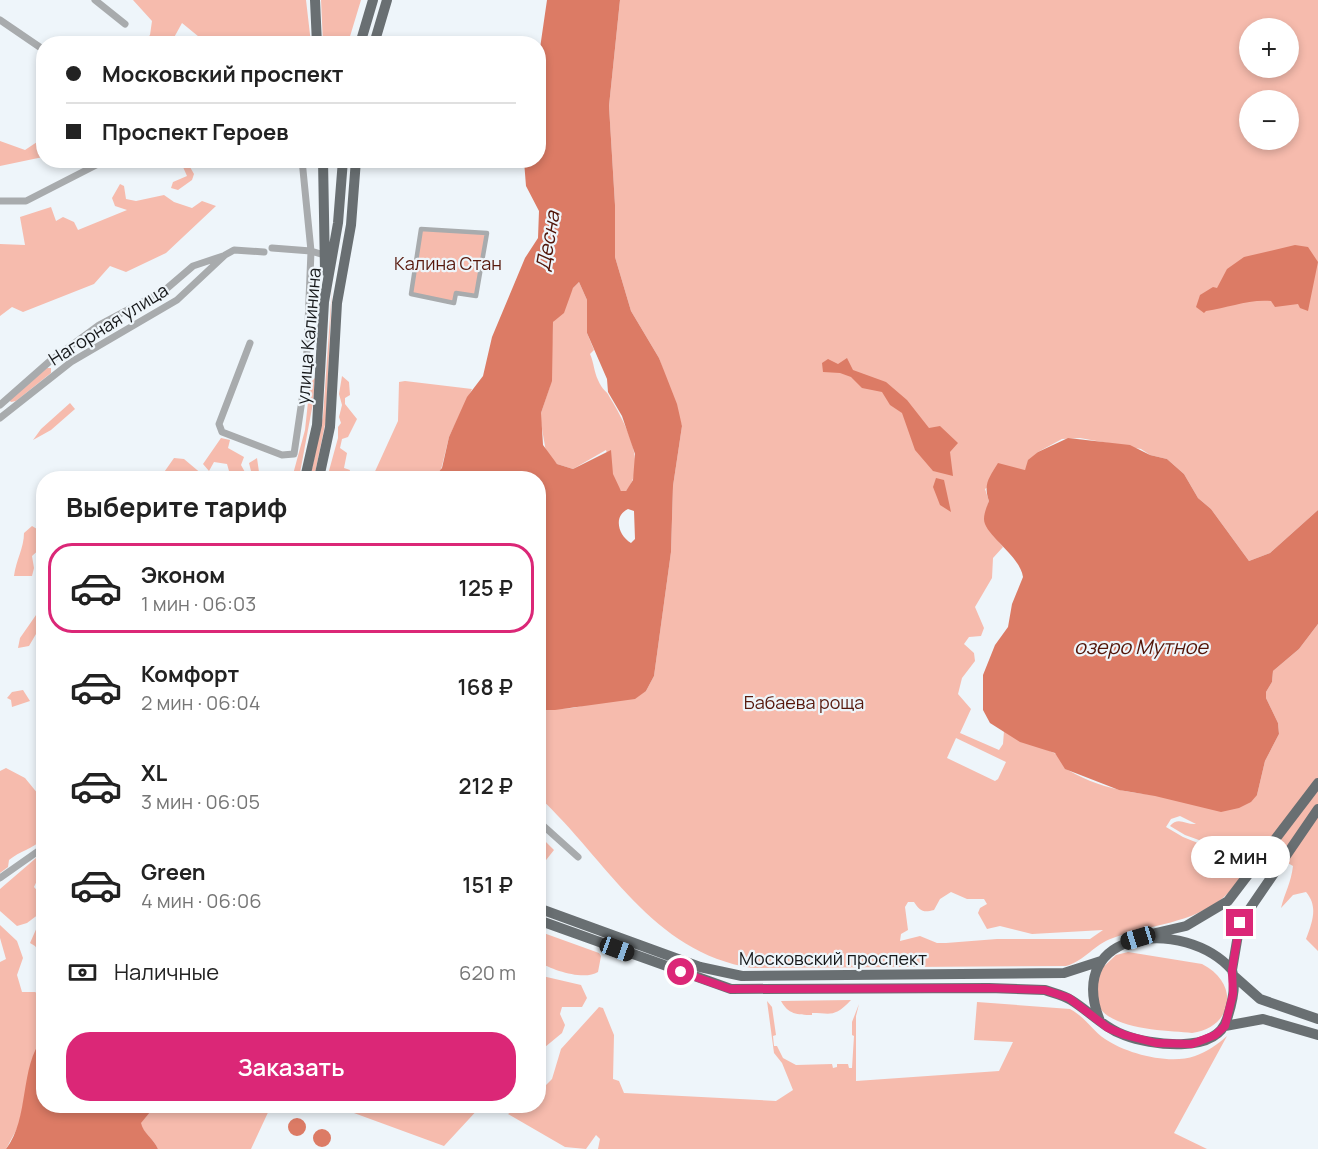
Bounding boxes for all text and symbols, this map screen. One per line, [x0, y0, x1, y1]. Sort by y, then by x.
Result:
map controls [1239, 18, 1299, 150]
button: + [1239, 18, 1299, 78]
text: Московский проспект [102, 59, 344, 89]
button: − [1239, 90, 1299, 150]
text: Проспект Героев [102, 117, 289, 147]
water label: Десна [528, 208, 566, 273]
park label: Калина Стан [394, 251, 502, 275]
street label: улица Калинина [290, 267, 326, 405]
street label: Нагорная улица [44, 278, 172, 370]
text: Выберите тариф [66, 488, 287, 525]
text: Эконом [141, 560, 225, 590]
icon: car [69, 561, 123, 615]
text: 125 ₽ [459, 573, 513, 603]
text: 1 мин · 06:03 [141, 590, 256, 617]
water label: озеро Мутное [1074, 633, 1209, 660]
text: Комфорт [141, 659, 239, 689]
icon: car [69, 660, 123, 714]
text: 168 ₽ [457, 672, 513, 702]
text: 2 мин · 06:04 [141, 689, 261, 716]
park label: Бабаева роща [744, 690, 864, 714]
text: XL [141, 758, 167, 788]
icon: car [69, 759, 123, 813]
text: 212 ₽ [459, 771, 513, 801]
text: 3 мин · 06:05 [141, 788, 260, 815]
callout: 2 мин [1190, 836, 1290, 878]
text: 2 мин [1213, 843, 1268, 870]
text: Green [141, 857, 206, 887]
icon: car [69, 858, 123, 912]
text: 151 ₽ [462, 870, 513, 900]
text: 4 мин · 06:06 [141, 887, 262, 914]
route end [1226, 909, 1253, 936]
car [1118, 924, 1158, 952]
car [597, 934, 637, 964]
street label: Московский проспект [739, 946, 927, 970]
icon: cash [66, 956, 99, 989]
text: Наличные [114, 957, 219, 987]
route start [667, 958, 694, 985]
text: 620 m [459, 959, 516, 986]
button: Заказать [66, 1032, 516, 1101]

